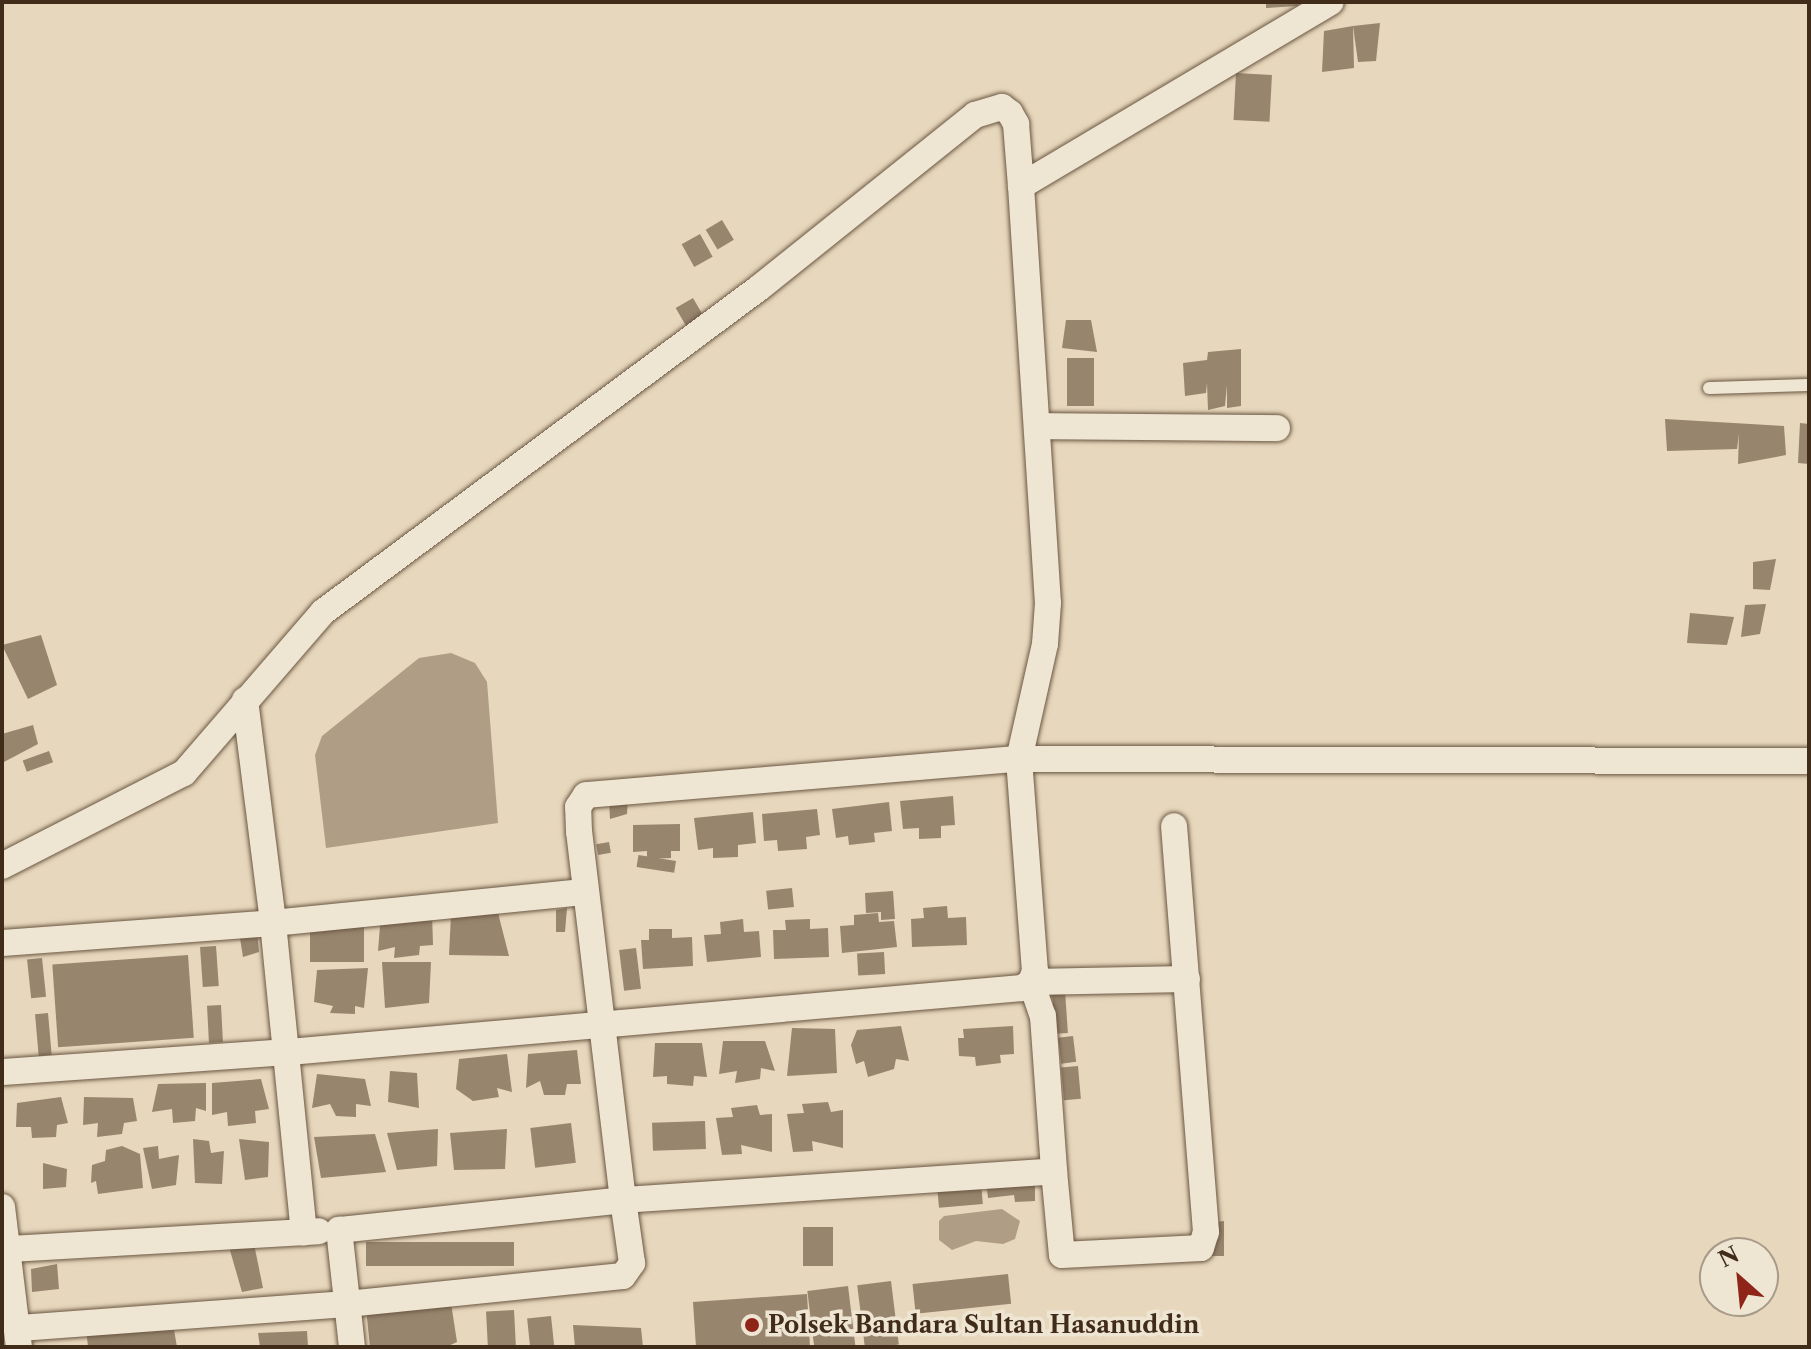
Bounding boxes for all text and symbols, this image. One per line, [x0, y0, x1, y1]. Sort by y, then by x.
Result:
north arrow [1699, 1237, 1779, 1317]
text: N [1714, 1241, 1743, 1273]
place label: Polsek Bandara Sultan Hasanuddin [768, 1311, 1200, 1339]
marker: Polsek Bandara Sultan Hasanuddin [743, 1316, 761, 1334]

